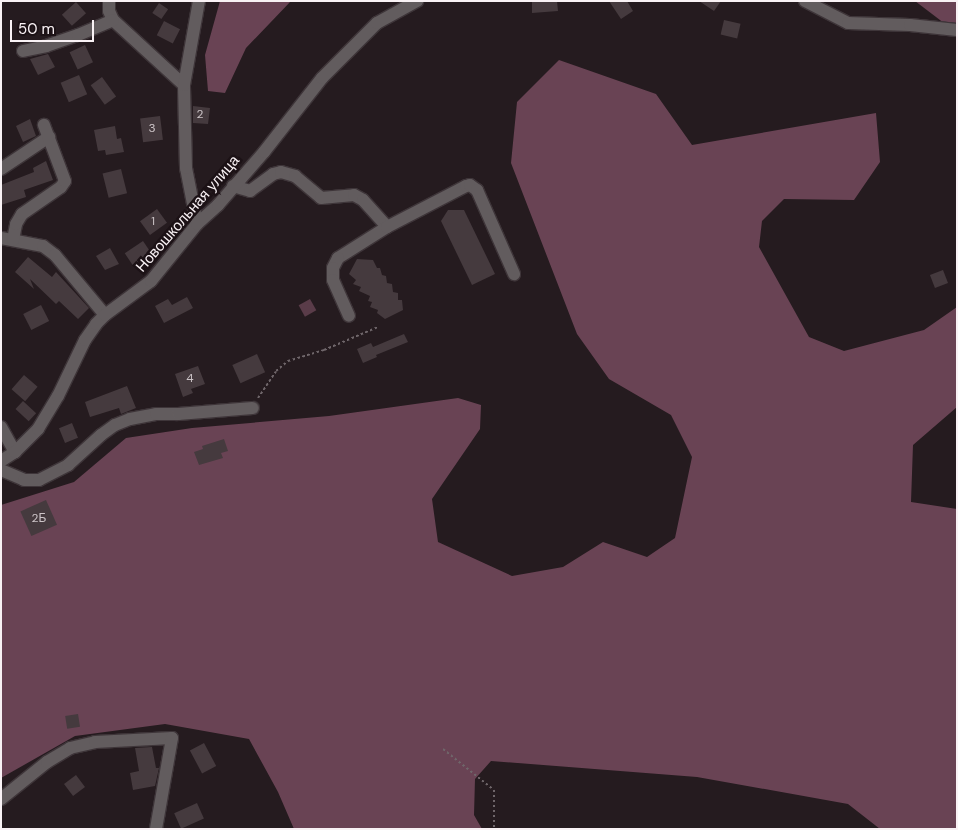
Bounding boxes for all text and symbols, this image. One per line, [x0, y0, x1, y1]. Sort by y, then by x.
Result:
scale bar [12, 10, 96, 42]
text: 50 m [18, 19, 55, 39]
house number: 2 [197, 108, 203, 122]
house number: 3 [148, 122, 156, 136]
street label: Новошкольная улица [132, 152, 244, 276]
house number: 1 [151, 215, 155, 229]
house number: 4 [186, 372, 194, 386]
house number: 2Б [32, 512, 46, 526]

